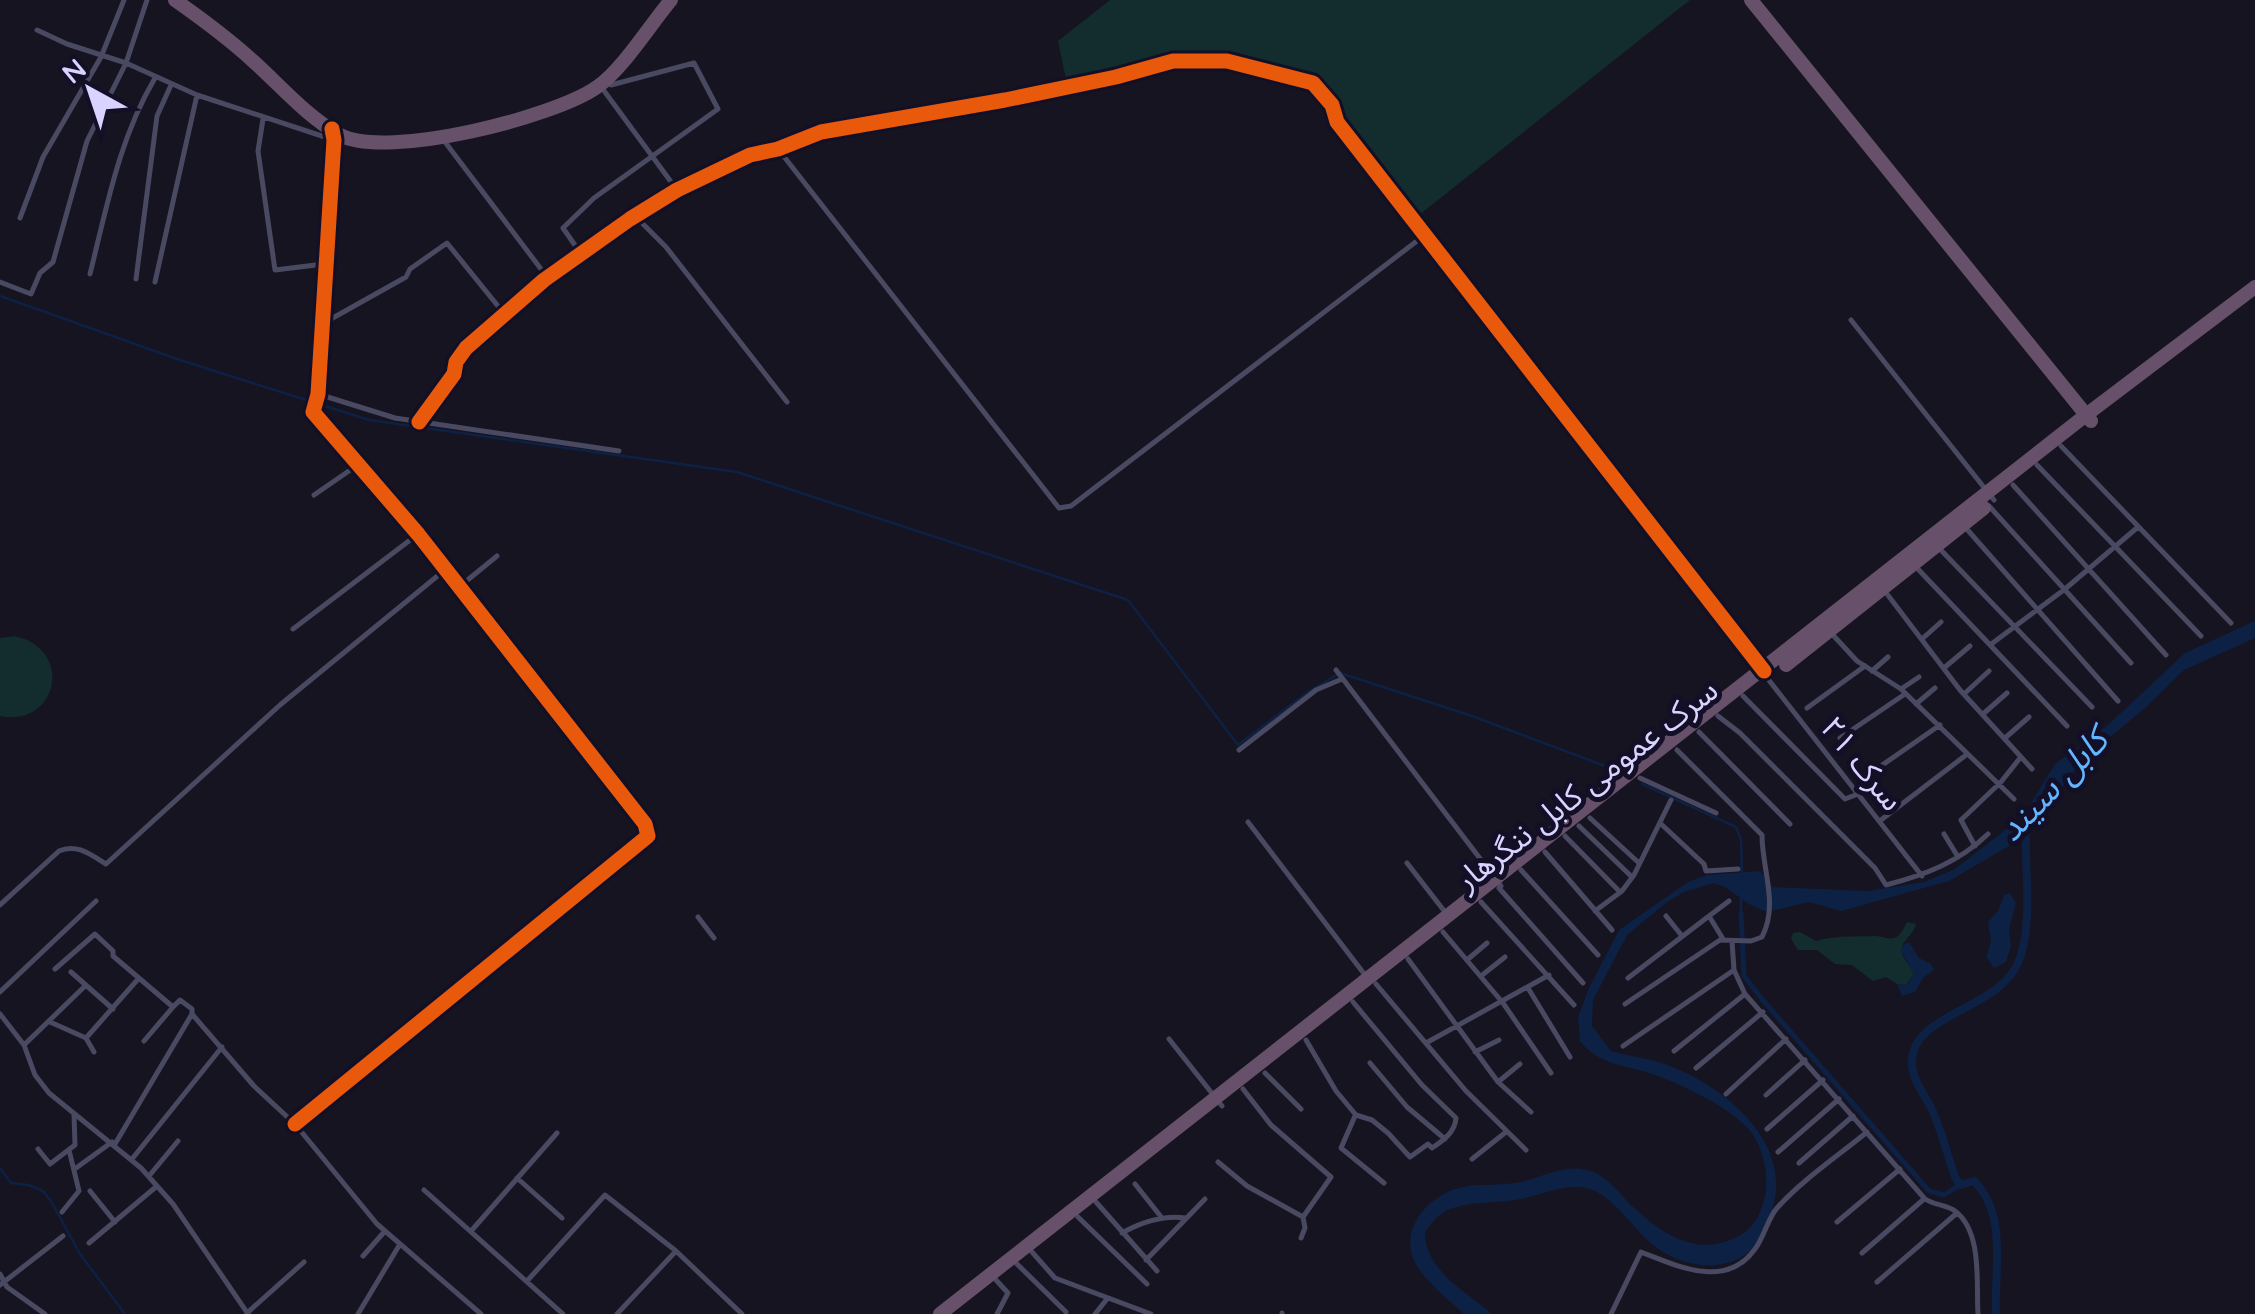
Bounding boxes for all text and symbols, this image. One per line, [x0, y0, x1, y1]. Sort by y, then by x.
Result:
north arrow [40, 40, 140, 140]
text: N [54, 50, 93, 90]
street label: سرک عمومی کابل ننگرهار [1446, 669, 1725, 899]
street label: سرک ۲۱ [1813, 708, 1913, 818]
water label: کابل سيند [1987, 714, 2121, 850]

